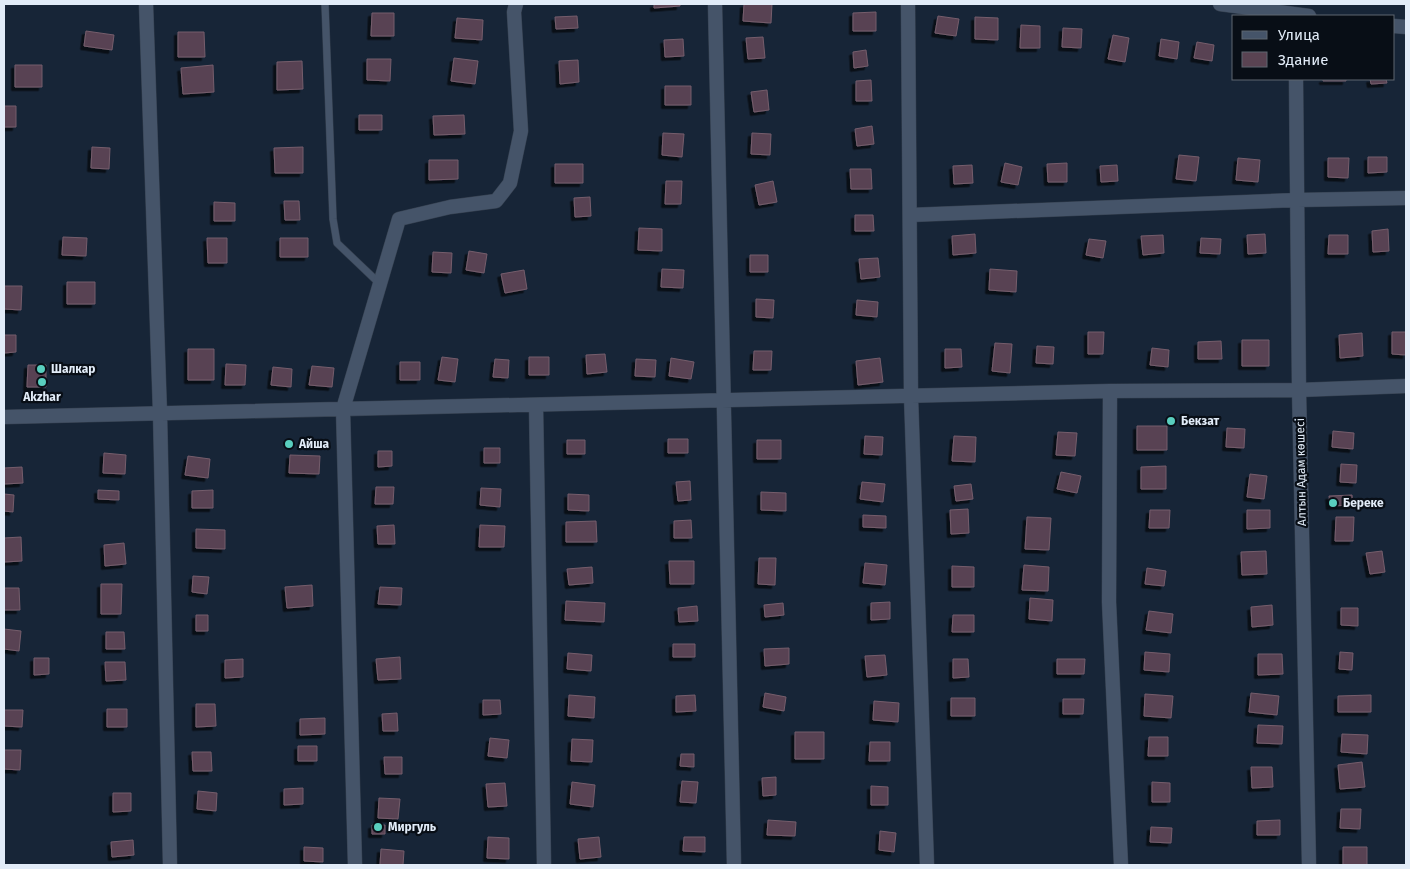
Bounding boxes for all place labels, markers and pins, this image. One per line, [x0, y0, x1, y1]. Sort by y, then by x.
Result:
place label: Шалкар [51, 362, 95, 376]
marker: Шалкар [35, 363, 47, 375]
marker: Akzhar [36, 376, 48, 388]
place label: Akzhar [22, 390, 61, 404]
place label: Бекзат [1181, 414, 1220, 428]
marker: Бекзат [1165, 415, 1177, 427]
place label: Айша [298, 437, 330, 451]
marker: Айша [283, 438, 295, 450]
place label: Береке [1343, 496, 1384, 510]
marker: Береке [1327, 497, 1339, 509]
place label: Миргуль [388, 820, 437, 834]
marker: Миргуль [372, 821, 384, 833]

